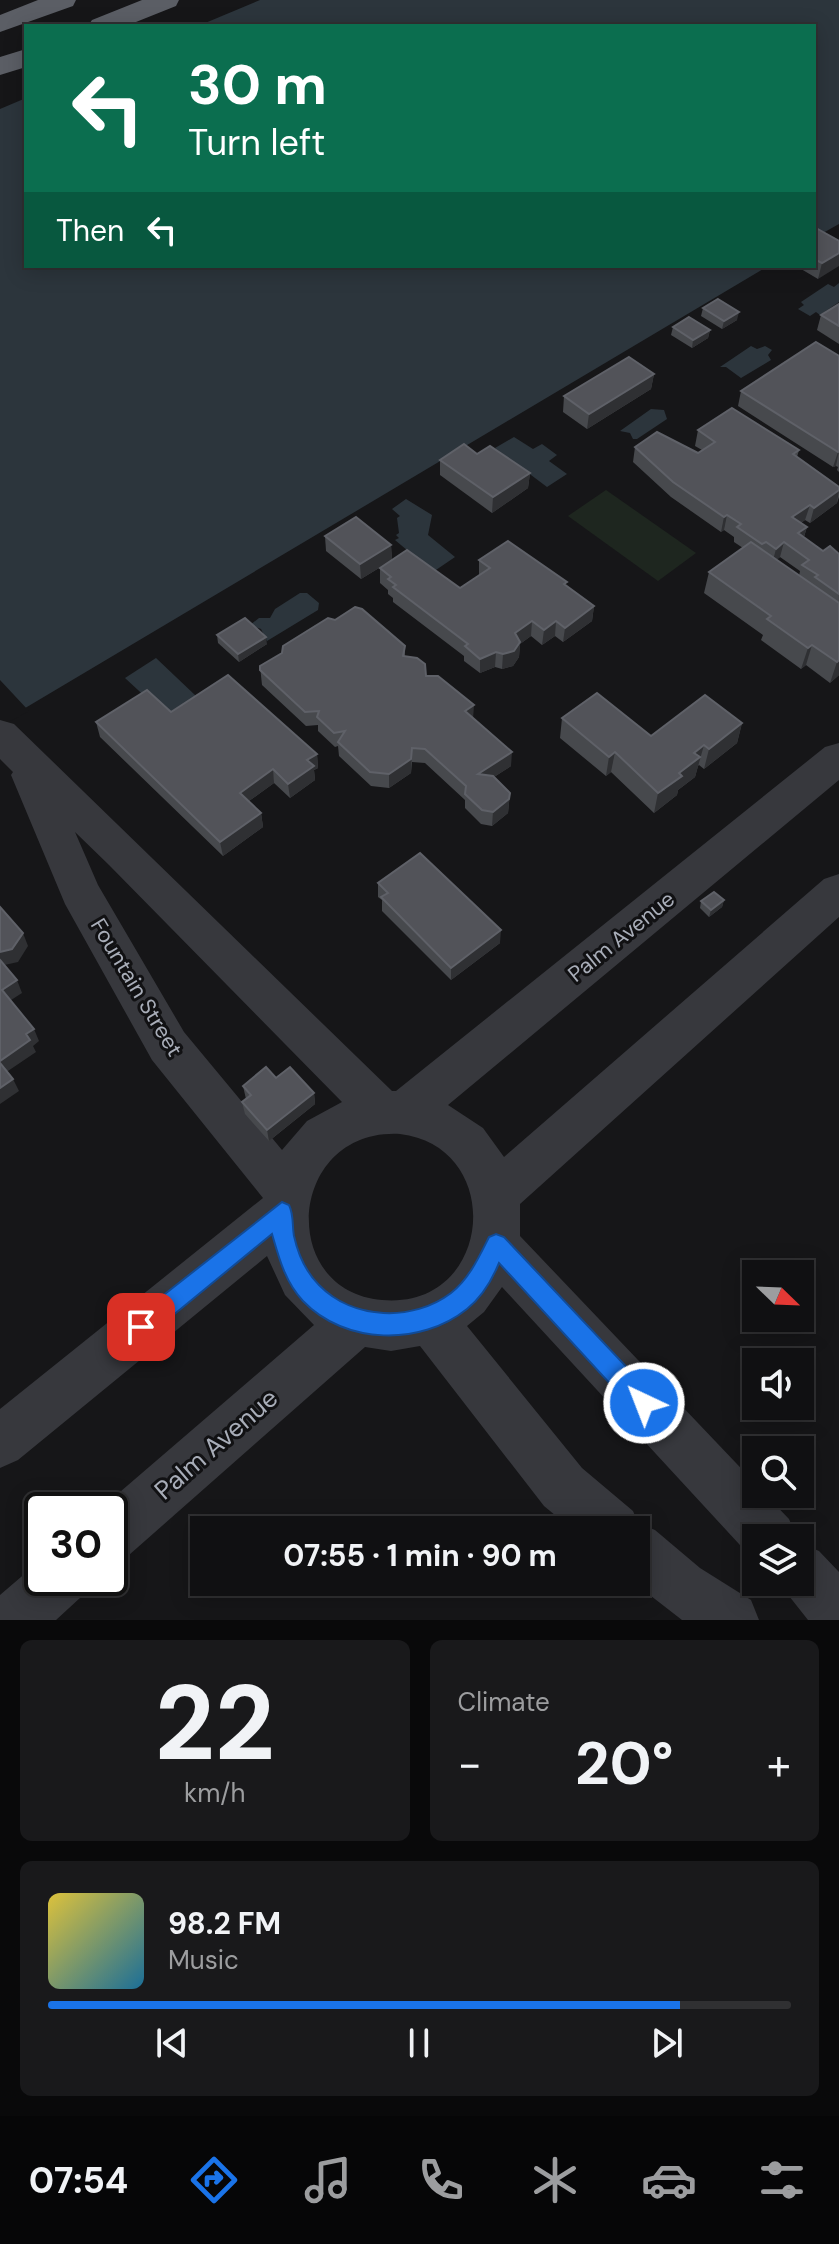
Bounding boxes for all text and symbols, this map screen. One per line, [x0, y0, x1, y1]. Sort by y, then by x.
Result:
text: 30 m [188, 48, 327, 121]
icon: left [56, 56, 160, 160]
text: Turn left [188, 119, 325, 166]
icon: left [140, 208, 184, 252]
text: Then [56, 211, 124, 250]
street label: Palm Avenue [562, 884, 681, 988]
street label: Fountain Street [84, 913, 189, 1062]
north arrow [742, 1260, 814, 1332]
map controls [742, 1260, 814, 1596]
pin [107, 1293, 175, 1361]
icon: arrive [119, 1305, 163, 1349]
button: sound [742, 1348, 814, 1420]
position arrow [602, 1361, 686, 1445]
street label: Palm Avenue [147, 1381, 285, 1507]
button: search [742, 1436, 814, 1508]
speed limit sign: 30 [24, 1492, 128, 1596]
button: layers [742, 1524, 814, 1596]
text: 07:55 · 1 min · 90 m [283, 1536, 557, 1575]
text: 22 [155, 1656, 275, 1791]
text: Climate [458, 1685, 550, 1719]
text: 20° [575, 1724, 673, 1803]
text: − [458, 1735, 482, 1793]
text: + [767, 1735, 791, 1793]
text: km/h [184, 1776, 245, 1810]
text: 98.2 FM [168, 1904, 281, 1943]
text: Music [168, 1943, 239, 1977]
icon: previous [150, 2021, 194, 2065]
icon: pause [397, 2021, 441, 2065]
icon: next [645, 2021, 689, 2065]
icon: directions [186, 2152, 242, 2208]
icon: music [300, 2152, 356, 2208]
icon: phone [413, 2152, 469, 2208]
icon: climate [527, 2152, 583, 2208]
icon: car [641, 2152, 697, 2208]
icon: filters [754, 2152, 810, 2208]
text: 07:54 [29, 2157, 128, 2204]

